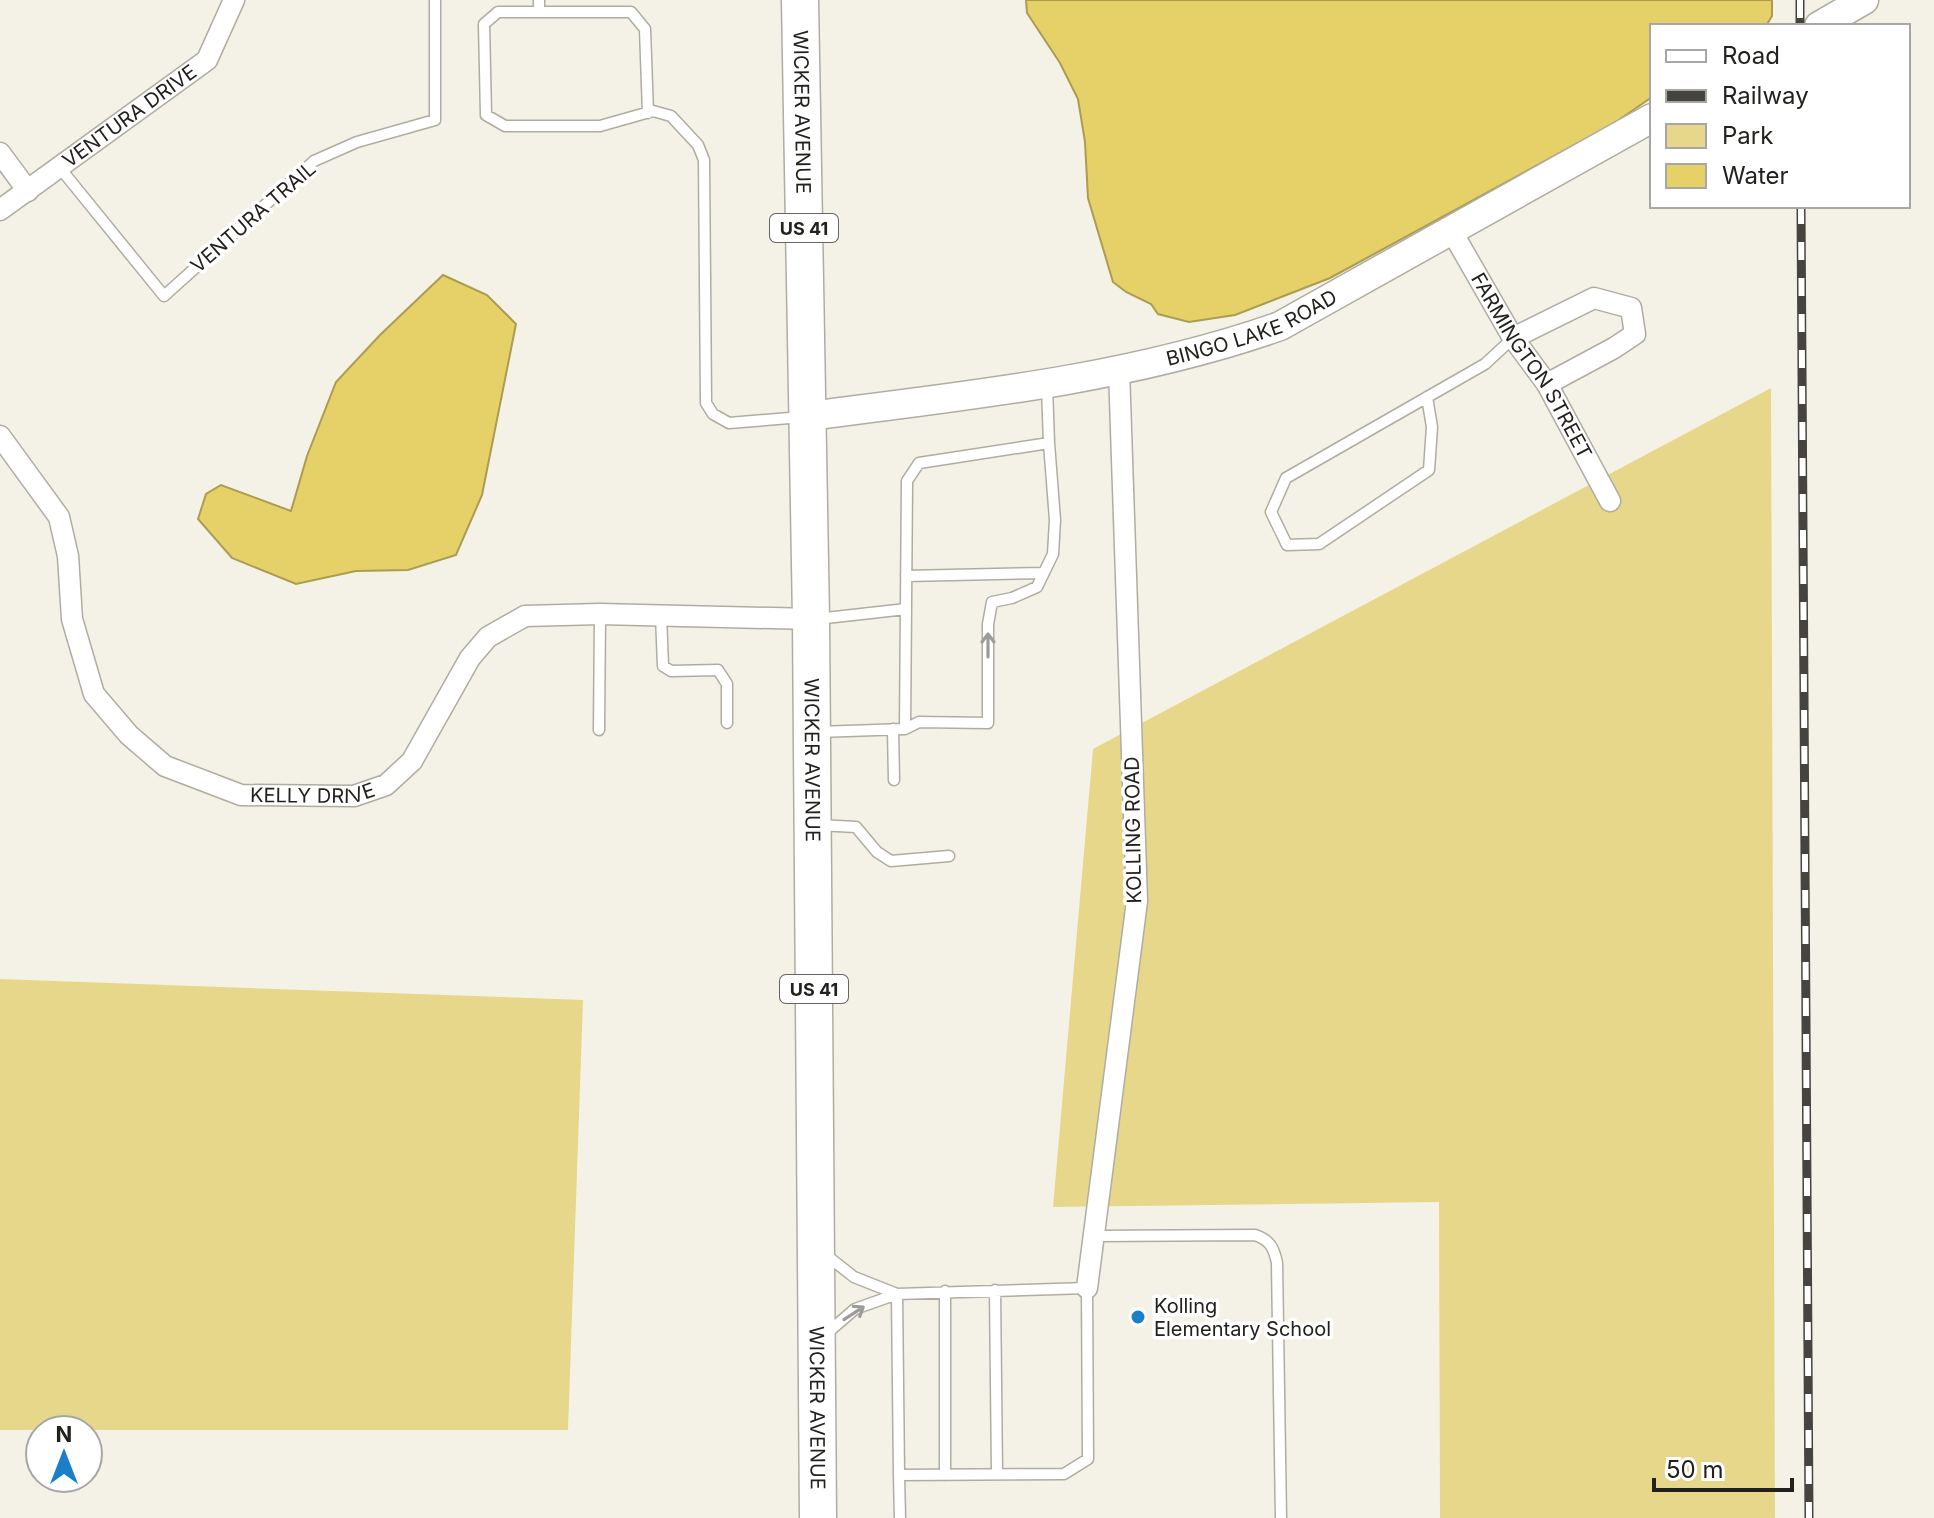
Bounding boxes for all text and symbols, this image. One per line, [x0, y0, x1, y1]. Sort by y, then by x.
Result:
legend [1650, 24, 1910, 208]
street label: WICKER AVENUE [789, 30, 815, 194]
text: Road [1722, 41, 1780, 70]
street label: VENTURA DRIVE [58, 60, 201, 173]
text: Railway [1722, 81, 1809, 110]
text: Park [1722, 121, 1773, 150]
street label: VENTURA TRAIL [186, 156, 320, 278]
text: Water [1722, 161, 1789, 190]
road number: US 41 [770, 214, 838, 242]
street label: FARMINGTON STREET [1466, 268, 1597, 463]
street label: BINGO LAKE ROAD [1164, 285, 1341, 371]
one-way arrow [980, 632, 996, 659]
street label: WICKER AVENUE [799, 678, 825, 842]
street label: KOLLING ROAD [1120, 756, 1146, 904]
street label: KELLY DRIVE [250, 778, 378, 809]
road number: US 41 [780, 975, 848, 1003]
place label: Kolling Elementary School [1154, 1294, 1331, 1341]
one-way arrow [842, 1304, 864, 1321]
marker: Kolling Elementary School [1129, 1308, 1147, 1326]
street label: WICKER AVENUE [805, 1326, 830, 1490]
north arrow [24, 1414, 104, 1494]
text: N [56, 1421, 72, 1447]
scale bar [1654, 1442, 1792, 1492]
text: 50 m [1666, 1455, 1724, 1484]

